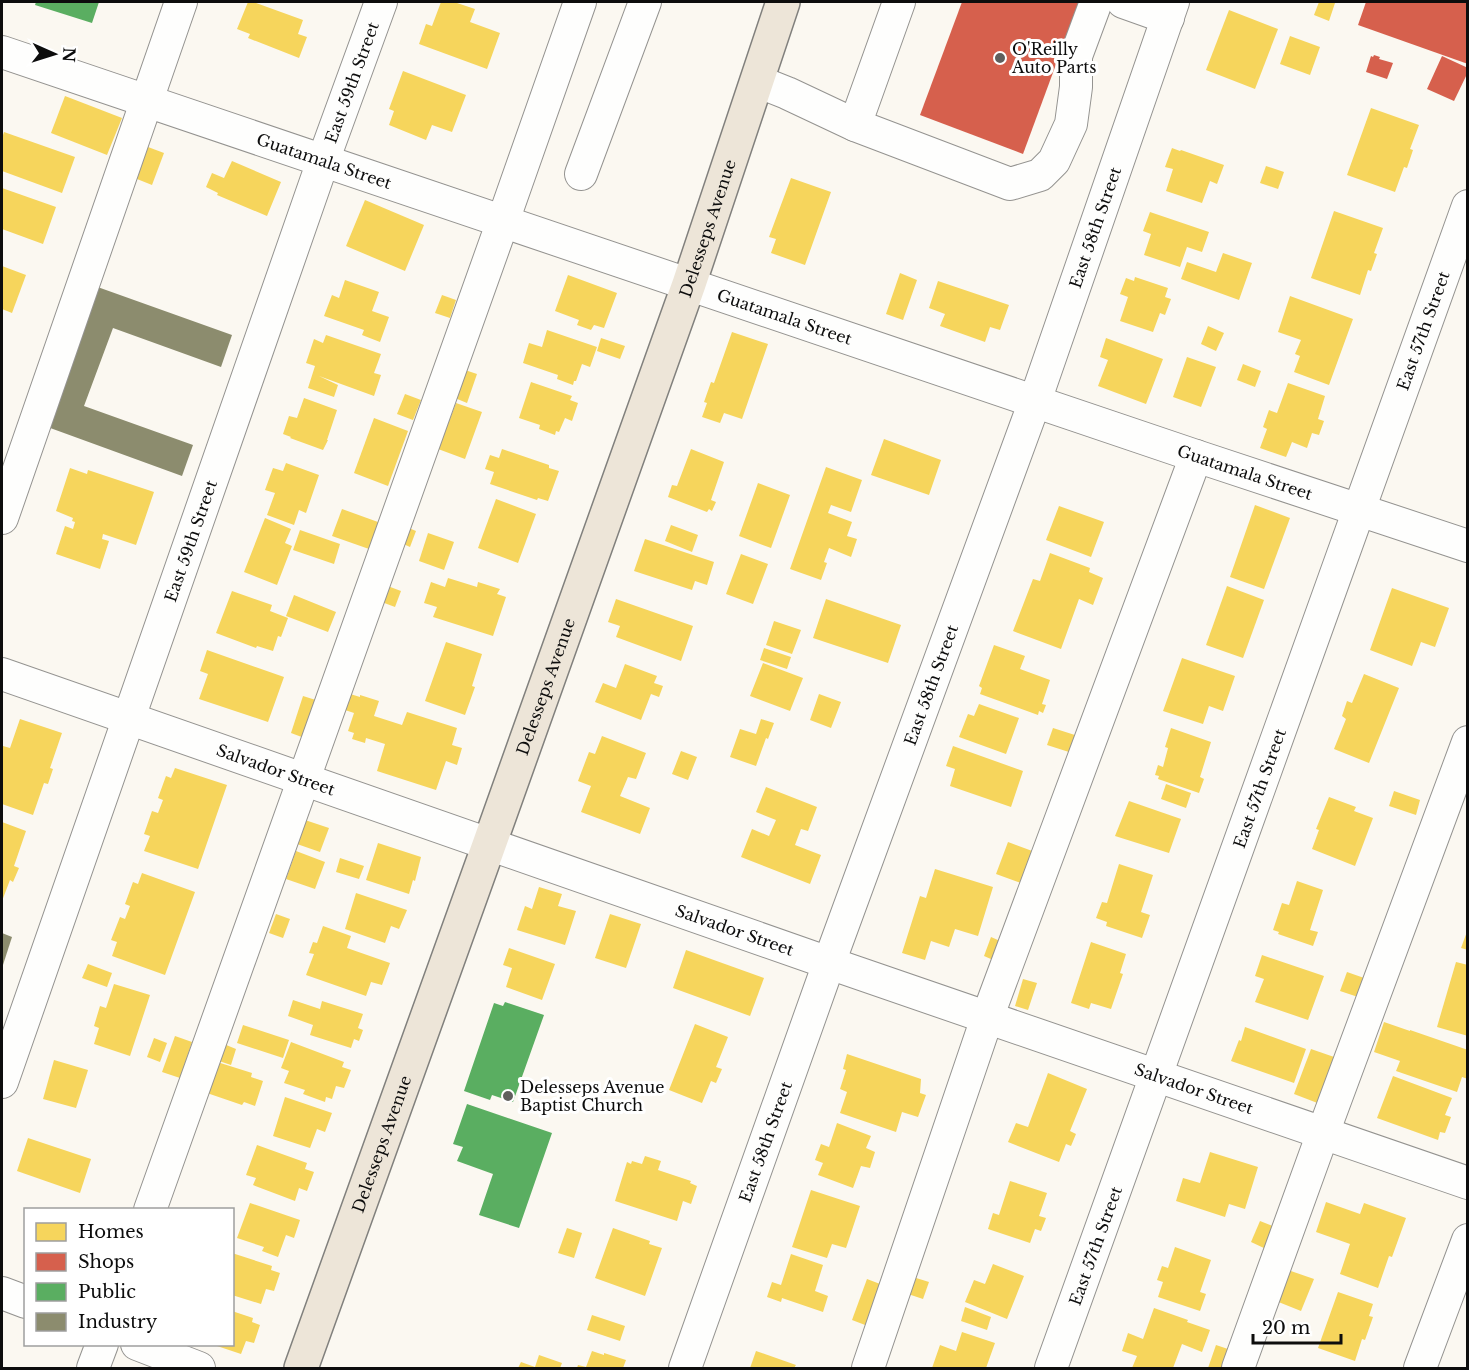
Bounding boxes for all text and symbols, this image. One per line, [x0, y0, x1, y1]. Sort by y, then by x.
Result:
street label: East 59th Street [320, 19, 383, 146]
north arrow [24, 24, 84, 84]
place label: O'Reilly Auto Parts [1011, 39, 1097, 77]
text: N [59, 47, 79, 63]
marker: O'Reilly Auto Parts [993, 51, 1007, 65]
street label: Guatamala Street [254, 129, 394, 193]
street label: Delesseps Avenue [675, 157, 740, 300]
street label: East 58th Street [1065, 164, 1125, 291]
street label: East 57th Street [1392, 268, 1454, 393]
street label: Guatamala Street [714, 285, 855, 349]
street label: Guatamala Street [1175, 440, 1315, 504]
street label: East 59th Street [160, 477, 221, 604]
street label: Delesseps Avenue [512, 615, 579, 758]
street label: East 58th Street [900, 622, 962, 748]
street label: East 57th Street [1229, 726, 1290, 851]
street label: Salvador Street [214, 740, 338, 800]
street label: Salvador Street [673, 900, 796, 960]
street label: Salvador Street [1132, 1059, 1256, 1118]
street label: Delesseps Avenue [348, 1073, 415, 1215]
place label: Delesseps Avenue Baptist Church [520, 1077, 664, 1115]
street label: East 58th Street [735, 1079, 796, 1205]
marker: Delesseps Avenue Baptist Church [501, 1089, 515, 1103]
street label: East 57th Street [1065, 1183, 1126, 1308]
legend [24, 1208, 234, 1346]
text: Homes [78, 1221, 144, 1243]
text: Shops [78, 1251, 134, 1273]
text: Public [78, 1281, 136, 1303]
scale bar [1253, 1307, 1342, 1345]
text: Industry [78, 1311, 158, 1333]
text: 20 m [1262, 1317, 1310, 1339]

